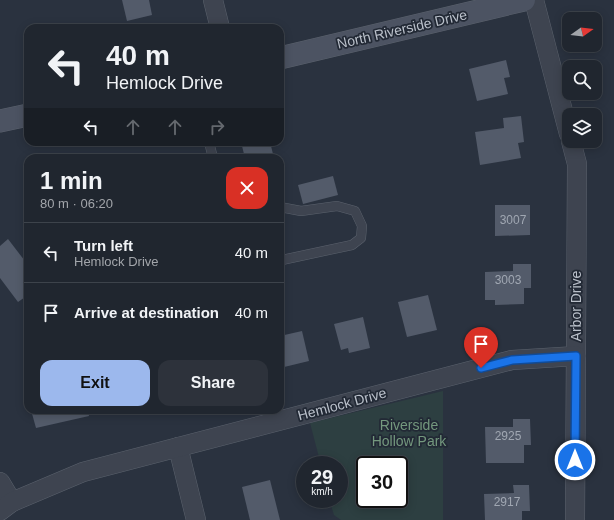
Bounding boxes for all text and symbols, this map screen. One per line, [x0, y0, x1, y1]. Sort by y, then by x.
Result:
street label: North Riverside Drive [335, 6, 469, 52]
north arrow [562, 12, 602, 52]
map controls [562, 12, 602, 148]
icon: left [40, 40, 92, 92]
text: 40 m [106, 40, 170, 71]
button: search [562, 60, 602, 100]
text: Hemlock Drive [106, 73, 223, 93]
button: layers [562, 108, 602, 148]
icon: left [80, 116, 102, 138]
icon: ahead [122, 116, 144, 138]
icon: ahead [164, 116, 186, 138]
icon: right [206, 116, 228, 138]
text: 1 min [40, 167, 103, 194]
button: close [226, 167, 268, 209]
text: 80 m · 06:20 [40, 196, 113, 211]
house number: 3007 [500, 213, 527, 227]
text: Turn left [74, 237, 133, 254]
icon: left [40, 242, 62, 264]
text: 40 m [235, 244, 268, 261]
text: Hemlock Drive [74, 254, 159, 269]
street label: Arbor Drive [568, 270, 584, 341]
house number: 3003 [495, 273, 522, 287]
icon: arrive [40, 302, 62, 324]
text: Arrive at destination [74, 304, 219, 321]
text: 40 m [235, 304, 268, 321]
pin [464, 327, 498, 368]
icon: arrive [470, 333, 492, 355]
button: Exit [40, 360, 150, 406]
button: Share [158, 360, 268, 406]
street label: Hemlock Drive [296, 384, 388, 424]
park label: Riverside Hollow Park [372, 417, 447, 449]
house number: 2925 [495, 429, 522, 443]
position arrow [554, 439, 596, 481]
speed limit sign: 30 [356, 456, 408, 508]
text: 29 [311, 466, 333, 488]
text: km/h [311, 486, 333, 497]
house number: 2917 [494, 495, 521, 509]

